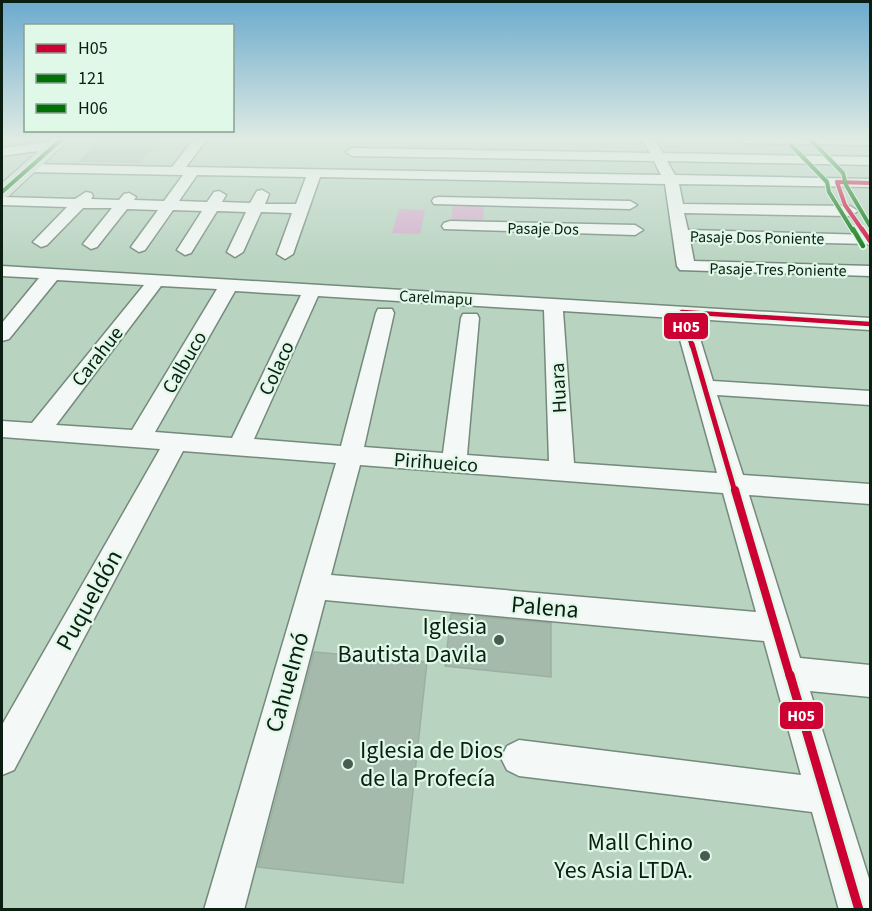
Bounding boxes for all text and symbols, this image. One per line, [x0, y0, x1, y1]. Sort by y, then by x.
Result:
legend [24, 24, 234, 132]
text: H05 [78, 36, 108, 61]
text: 121 [78, 66, 105, 91]
text: H06 [78, 96, 108, 121]
street label: Pasaje Dos [507, 217, 579, 241]
street label: Pasaje Dos Poniente [690, 226, 824, 250]
street label: Pasaje Tres Poniente [709, 258, 847, 282]
street label: Carelmapu [399, 285, 473, 311]
line badge: H05 [663, 312, 709, 340]
text: H05 [672, 316, 700, 338]
street label: Carahue [65, 320, 130, 393]
street label: Calbuco [156, 326, 214, 399]
street label: Colaco [252, 337, 302, 400]
street label: Huara [544, 362, 574, 414]
street label: Pirihueico [393, 446, 479, 480]
street label: Puqueldón [47, 543, 132, 657]
street label: Palena [510, 587, 580, 628]
place label: Iglesia Bautista Davila [337, 609, 487, 672]
street label: Cahuelmó [256, 628, 318, 736]
marker: Iglesia Bautista Davila [492, 633, 506, 647]
line badge: H05 [779, 701, 824, 730]
text: H05 [787, 705, 815, 727]
place label: Iglesia de Dios de la Profecía [360, 733, 503, 796]
marker: Iglesia de Dios de la Profecía [341, 757, 355, 771]
place label: Mall Chino Yes Asia LTDA. [553, 825, 693, 888]
marker: Mall Chino Yes Asia LTDA. [698, 849, 712, 863]

